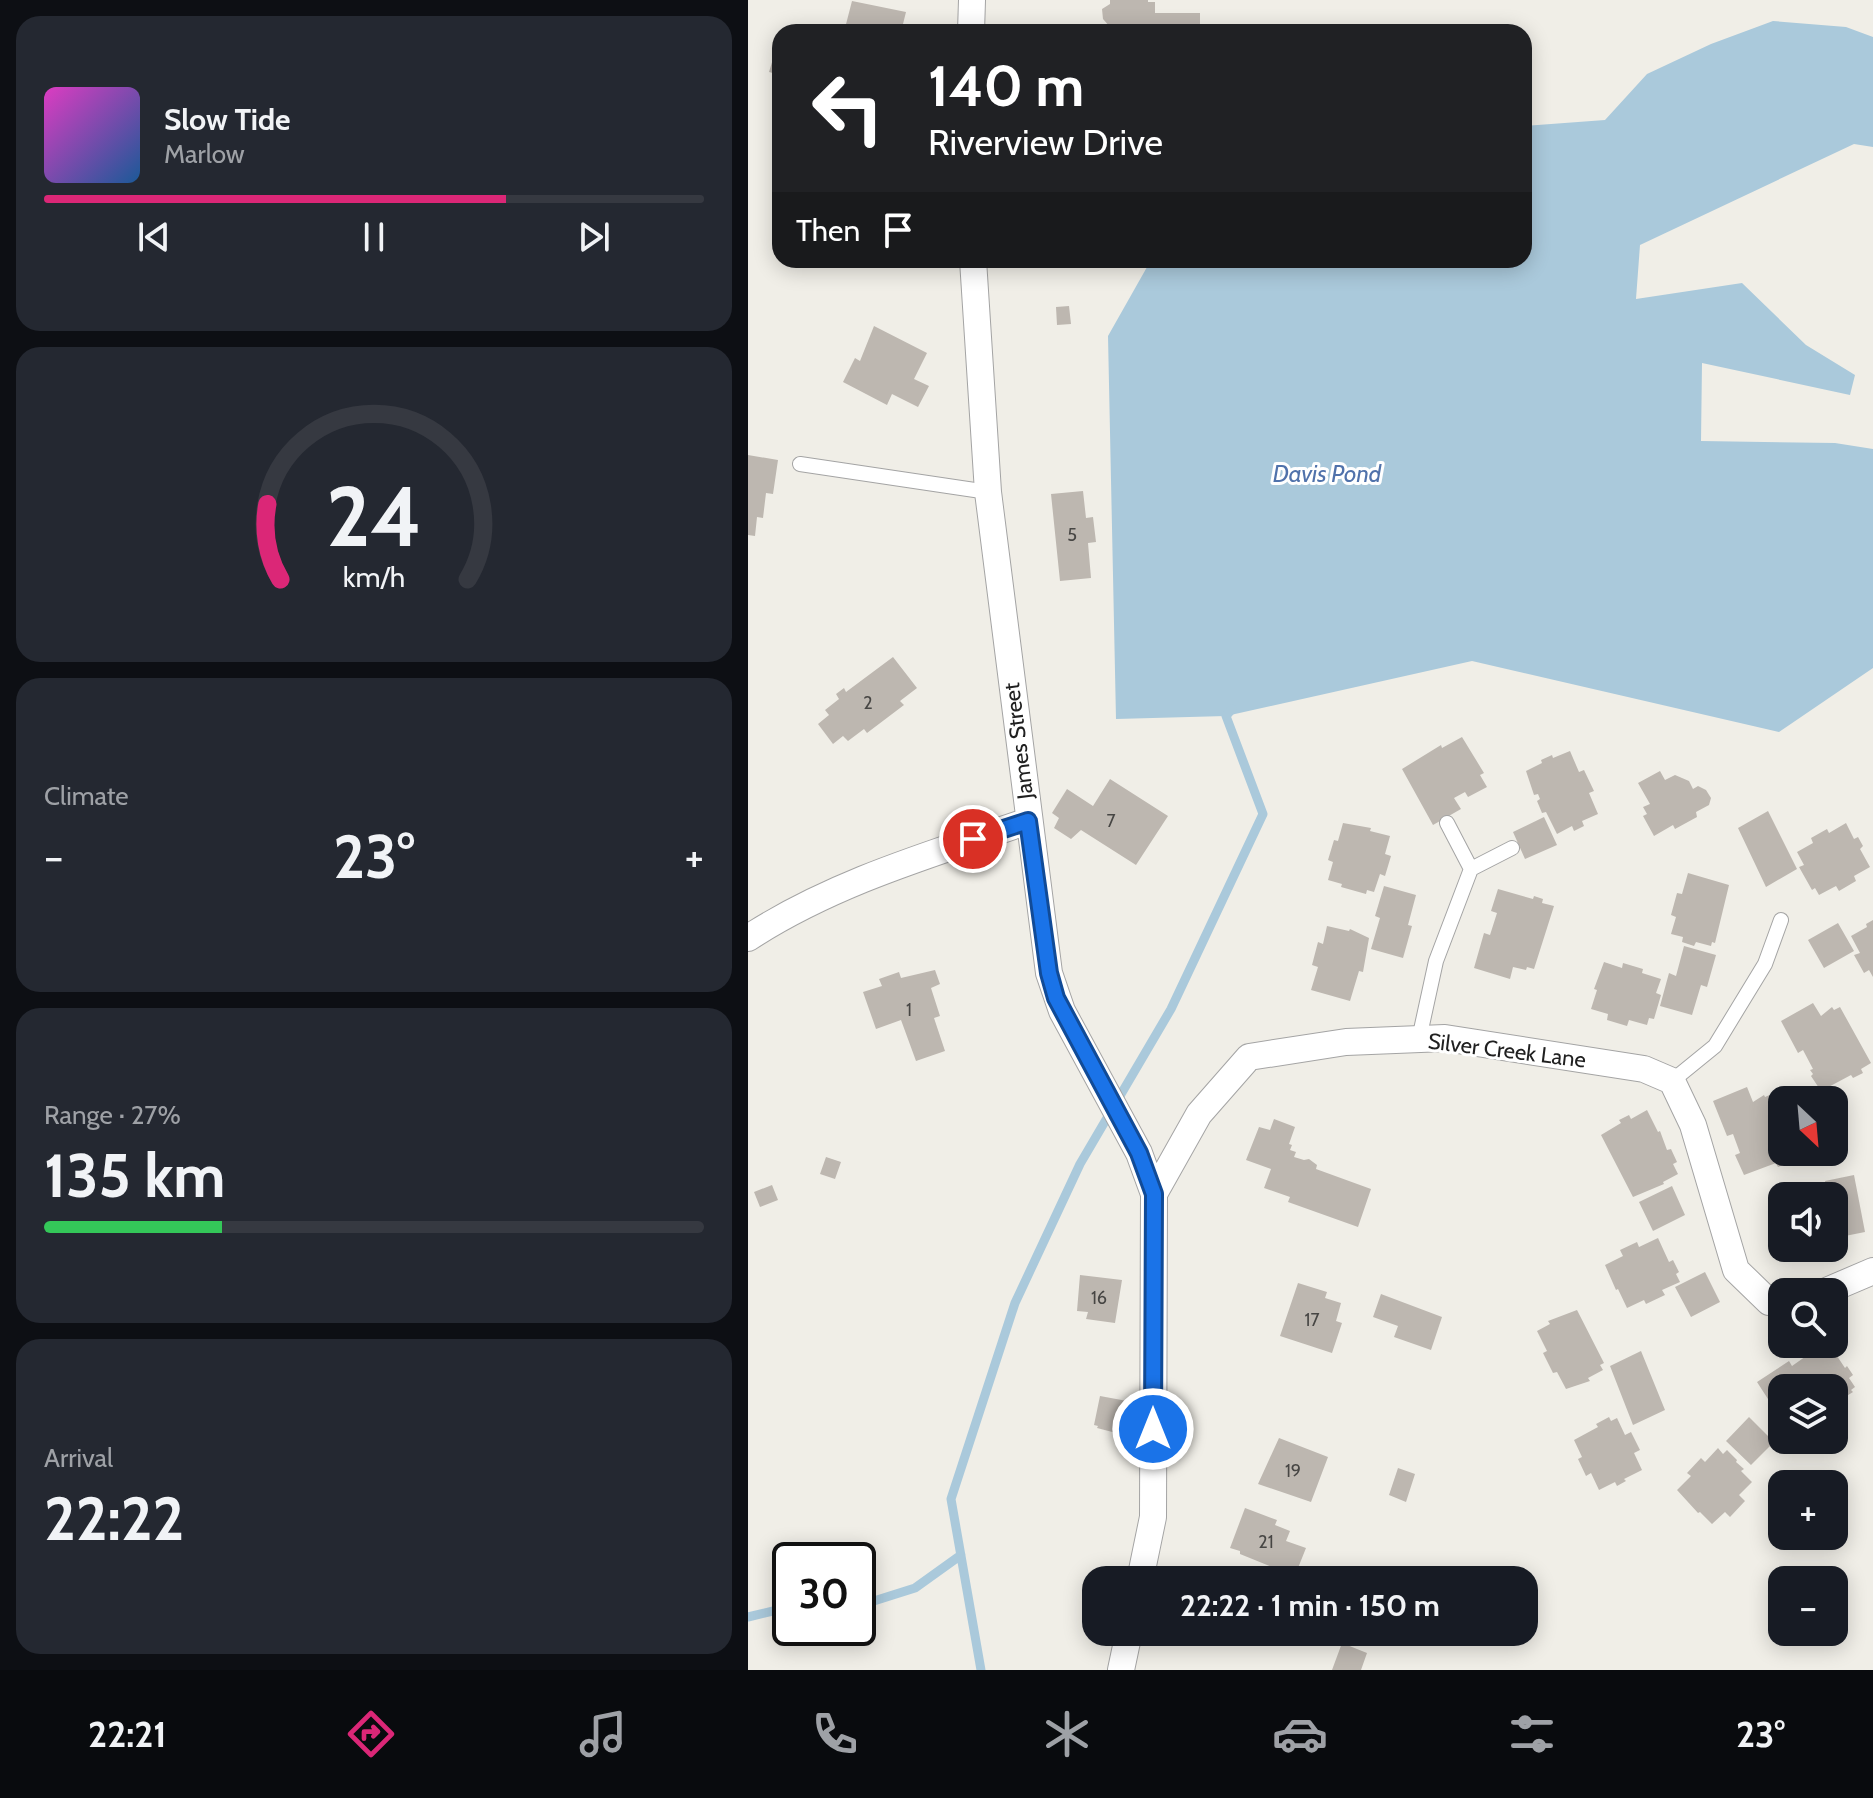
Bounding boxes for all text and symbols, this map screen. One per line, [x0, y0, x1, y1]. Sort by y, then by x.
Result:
text: 140 m [928, 52, 1084, 120]
icon: left [796, 56, 900, 160]
text: Slow Tide [164, 101, 291, 138]
text: Riverview Drive [928, 120, 1163, 164]
text: Marlow [164, 138, 245, 170]
icon: arrive [876, 208, 920, 252]
text: Then [796, 212, 860, 249]
icon: previous [132, 215, 176, 259]
icon: pause [352, 215, 396, 259]
icon: next [572, 215, 616, 259]
water label: Davis Pond [1273, 459, 1382, 488]
text: 24 [326, 466, 422, 567]
house number: 5 [1067, 524, 1077, 546]
text: km/h [343, 559, 405, 594]
street label: James Street [998, 681, 1039, 802]
house number: 2 [863, 692, 873, 714]
text: Climate [44, 780, 129, 812]
pin [939, 805, 1007, 873]
house number: 7 [1106, 810, 1116, 832]
icon: arrive [951, 817, 995, 861]
text: 23° [333, 820, 415, 893]
text: − [44, 830, 63, 883]
text: + [685, 830, 704, 883]
house number: 1 [906, 999, 912, 1021]
street label: Silver Creek Lane [1427, 1027, 1587, 1074]
north arrow [1768, 1086, 1848, 1166]
map controls [1768, 1086, 1848, 1646]
text: Range · 27% [44, 1099, 181, 1131]
text: 135 km [44, 1139, 225, 1212]
button: sound [1768, 1182, 1848, 1262]
button: search [1768, 1278, 1848, 1358]
house number: 16 [1091, 1287, 1107, 1309]
house number: 17 [1305, 1309, 1319, 1331]
button: layers [1768, 1374, 1848, 1454]
position arrow [1111, 1387, 1195, 1471]
text: Arrival [44, 1442, 113, 1474]
house number: 19 [1285, 1460, 1301, 1482]
button: + [1768, 1470, 1848, 1550]
text: 22:22 [44, 1482, 184, 1555]
house number: 21 [1258, 1531, 1274, 1553]
speed limit sign: 30 [772, 1542, 876, 1646]
button: − [1768, 1566, 1848, 1646]
text: 22:22 · 1 min · 150 m [1180, 1587, 1440, 1624]
icon: directions [343, 1706, 399, 1762]
icon: music [575, 1706, 631, 1762]
icon: phone [807, 1706, 863, 1762]
icon: climate [1039, 1706, 1095, 1762]
icon: car [1272, 1706, 1328, 1762]
icon: filters [1504, 1706, 1560, 1762]
text: 22:21 [88, 1712, 167, 1756]
text: 23° [1736, 1712, 1785, 1756]

